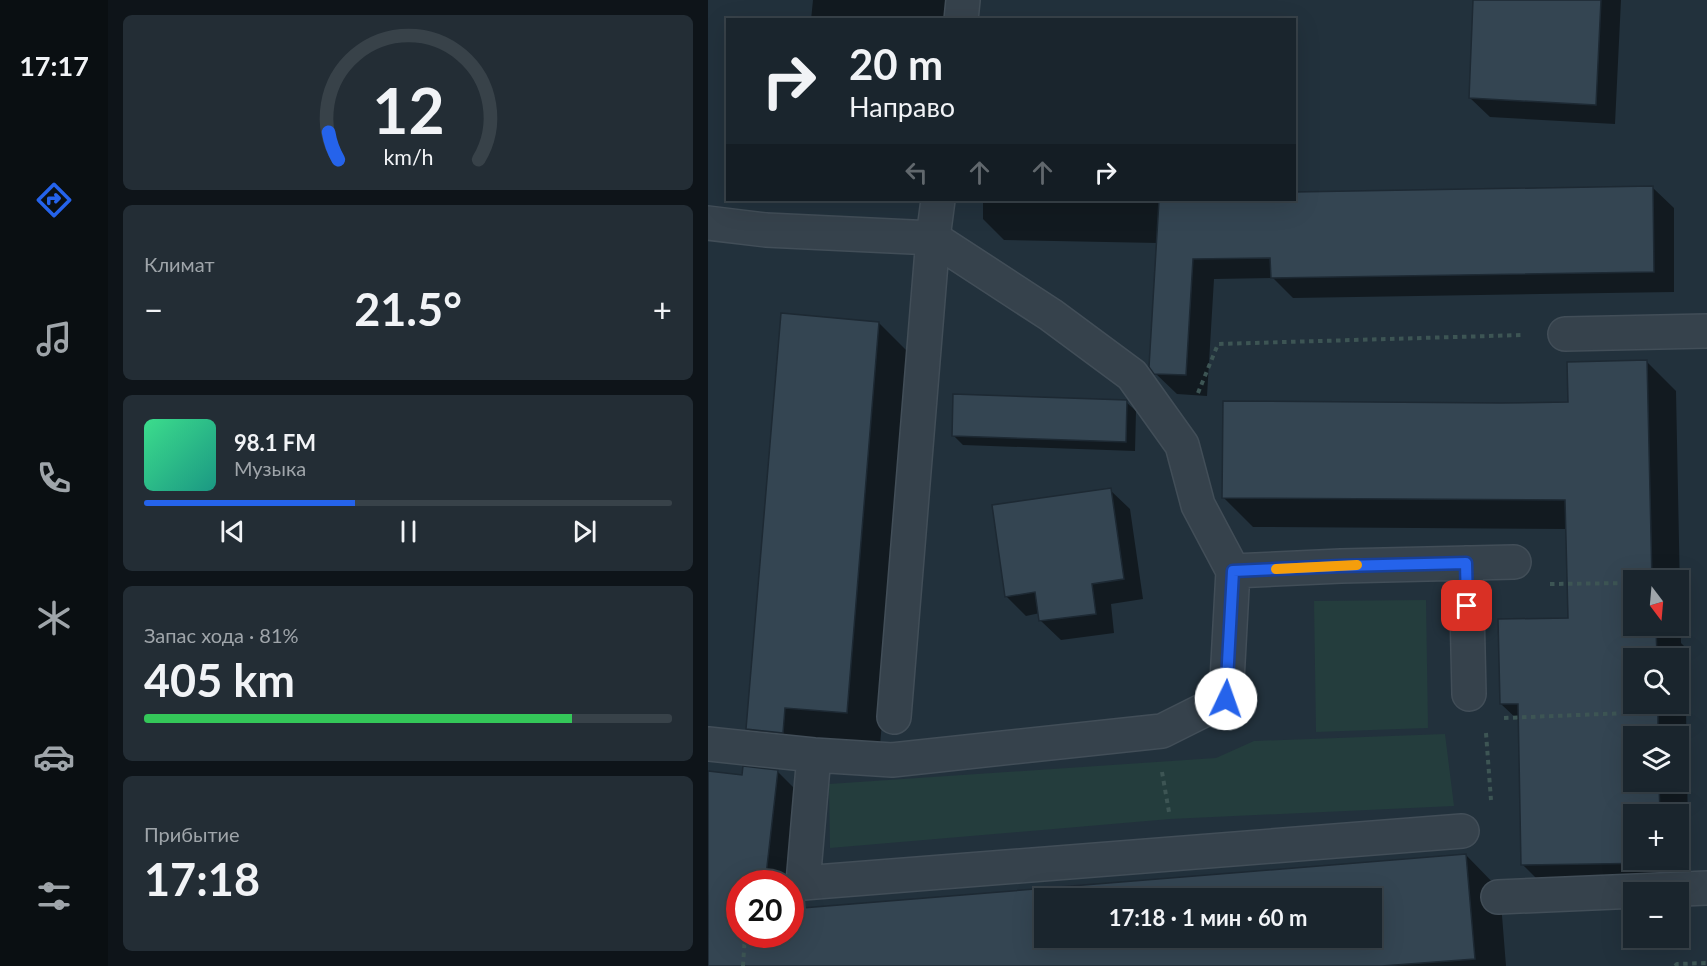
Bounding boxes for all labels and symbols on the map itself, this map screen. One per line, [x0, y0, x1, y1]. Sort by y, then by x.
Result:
north arrow [1623, 570, 1689, 636]
pin [1441, 580, 1492, 631]
position arrow [1194, 667, 1258, 731]
speed limit sign: 20 [726, 870, 804, 948]

